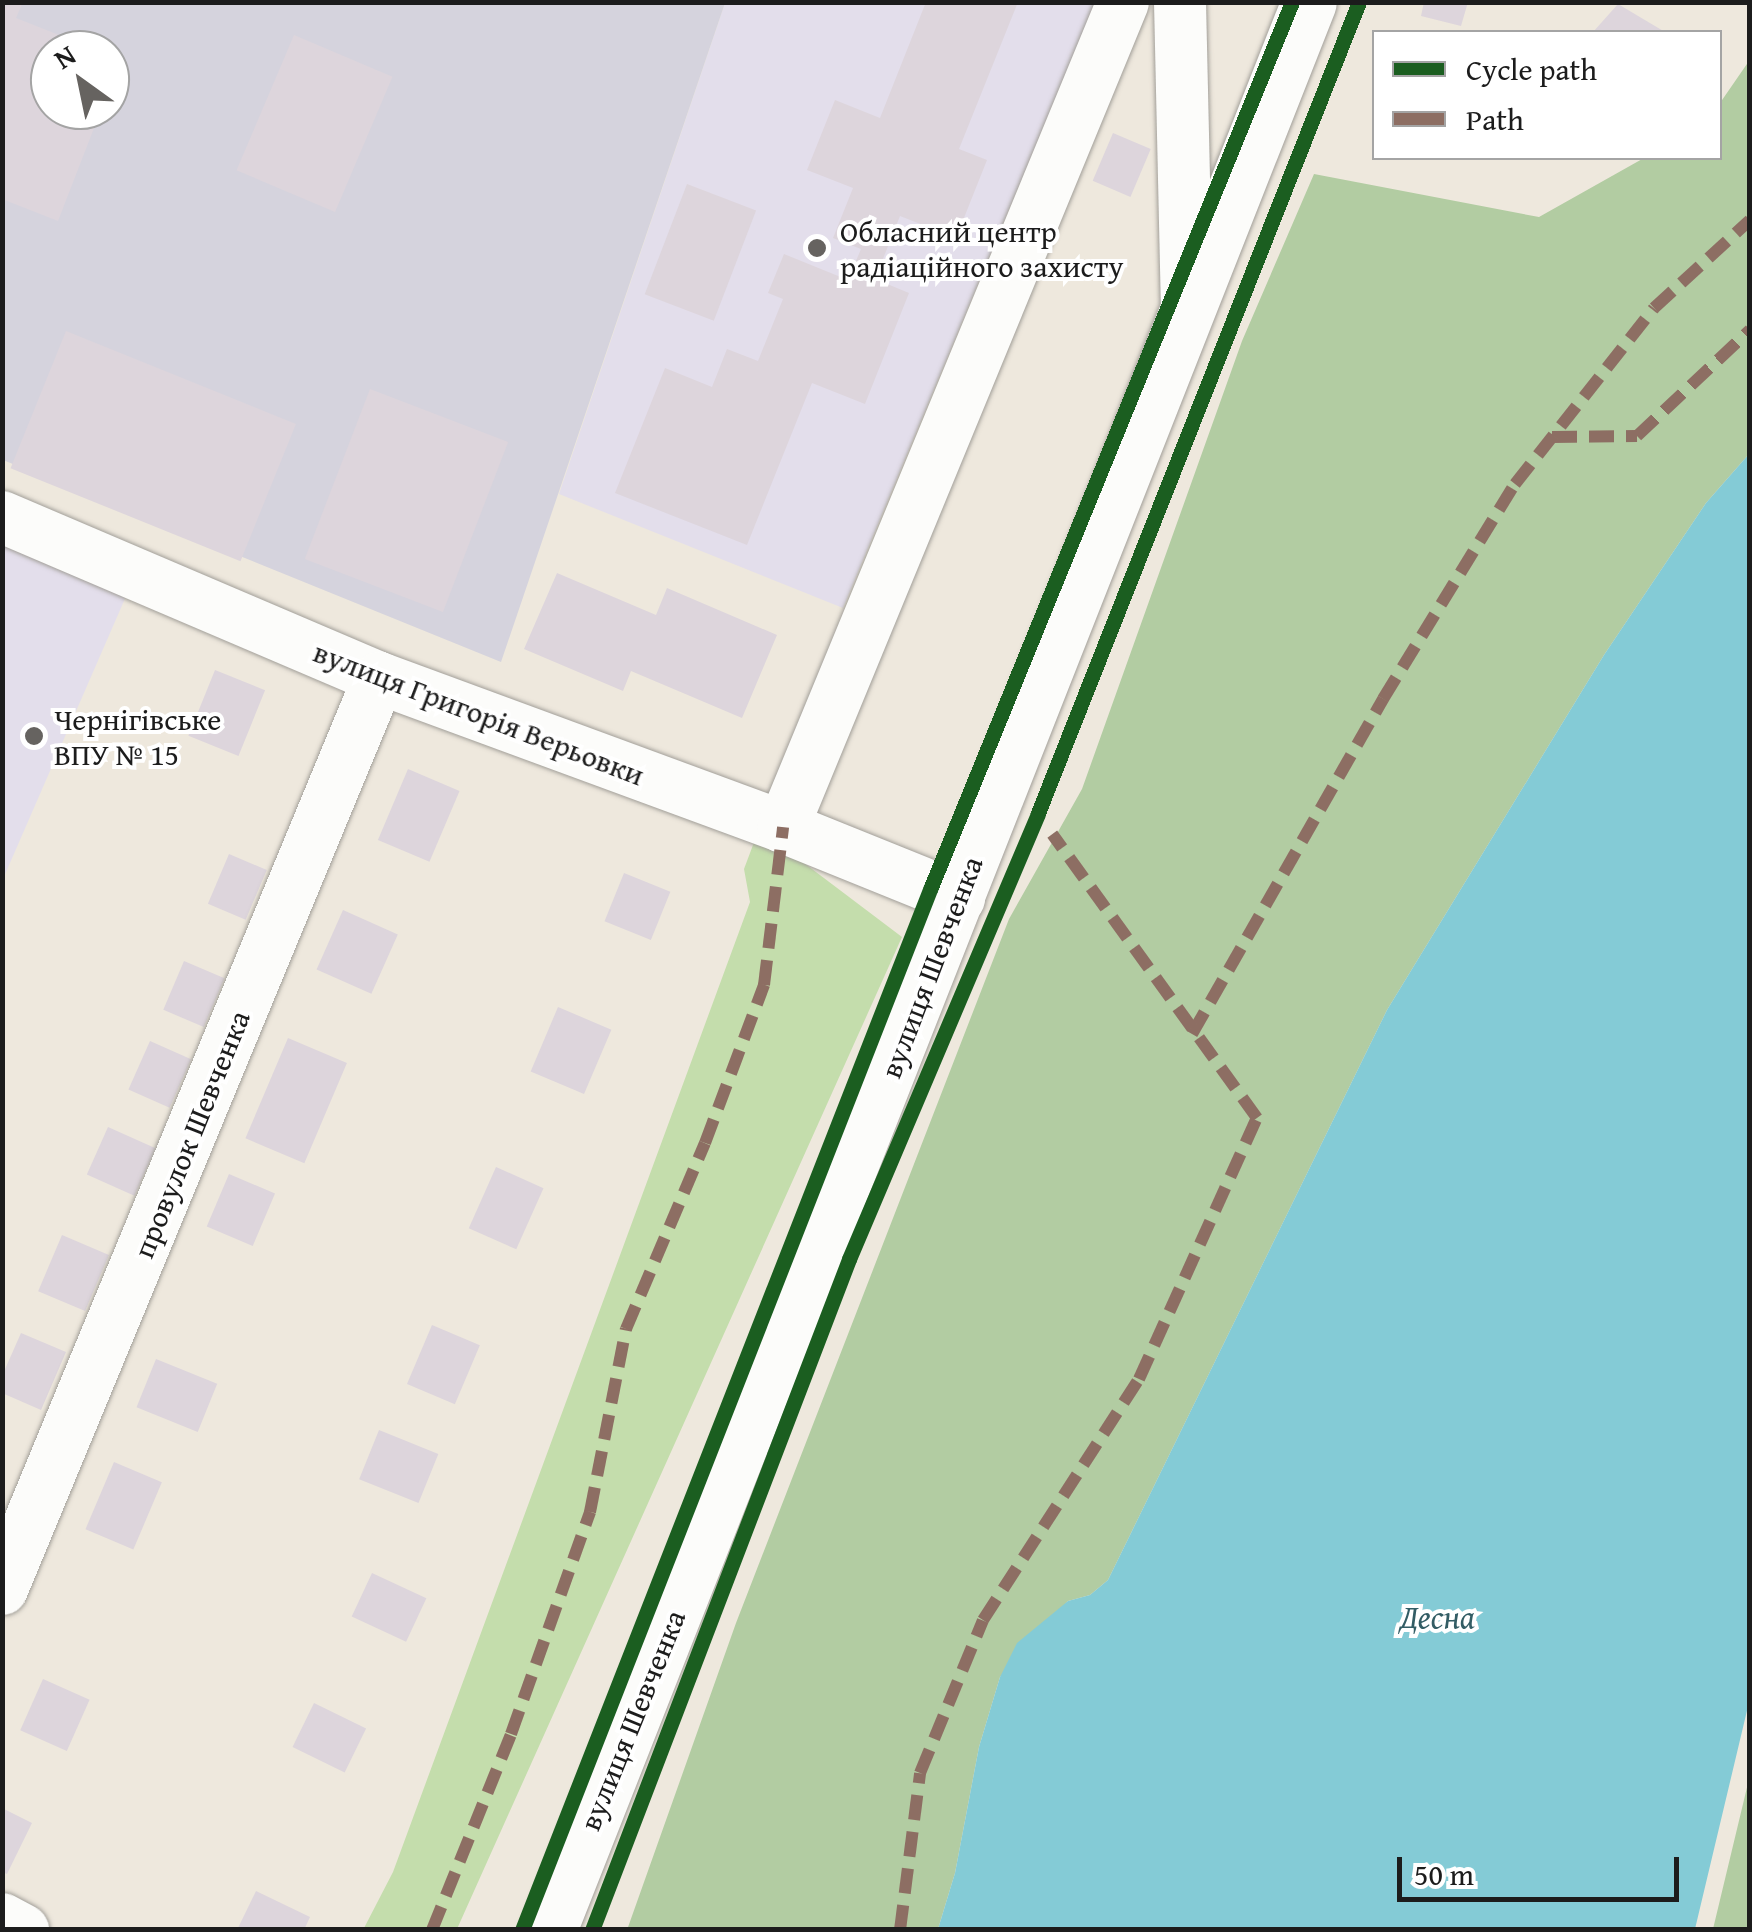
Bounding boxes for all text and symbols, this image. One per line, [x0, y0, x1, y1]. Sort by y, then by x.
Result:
north arrow [30, 30, 130, 130]
legend [1372, 30, 1722, 160]
text: N [45, 34, 83, 78]
text: Cycle path [1466, 47, 1597, 91]
text: Path [1466, 97, 1524, 141]
place label: Обласний центр радіаційного захисту [840, 213, 1124, 284]
marker: Обласний центр радіаційного захисту [804, 235, 830, 261]
street label: вулиця Григорія Верьовки [309, 633, 649, 793]
place label: Чернігівське ВПУ № 15 [54, 701, 221, 772]
marker: Чернігівське ВПУ № 15 [23, 725, 45, 747]
street label: вулиця Шевченка [872, 851, 990, 1083]
street label: провулок Шевченка [125, 1005, 257, 1263]
water label: Десна [1399, 1598, 1475, 1636]
street label: вулиця Шевченка [571, 1605, 693, 1835]
scale bar [1402, 1837, 1684, 1899]
text: 50 m [1414, 1852, 1474, 1896]

